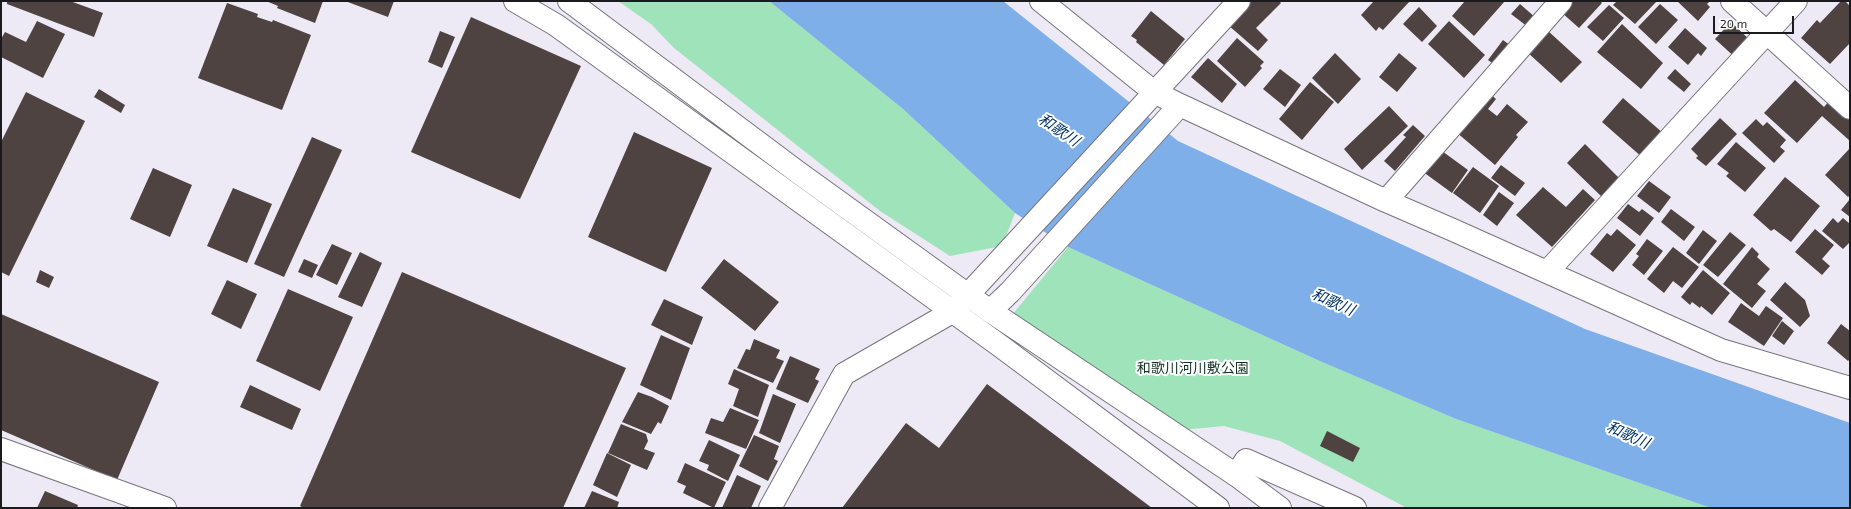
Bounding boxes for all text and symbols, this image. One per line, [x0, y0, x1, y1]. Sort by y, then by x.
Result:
scale bar [1715, 8, 1796, 34]
text: 20 m [1720, 16, 1747, 30]
water label: 和歌川 [1035, 110, 1083, 150]
water label: 和歌川 [1309, 285, 1357, 319]
park label: 和歌川河川敷公園 [1137, 360, 1249, 376]
water label: 和歌川 [1604, 418, 1652, 452]

